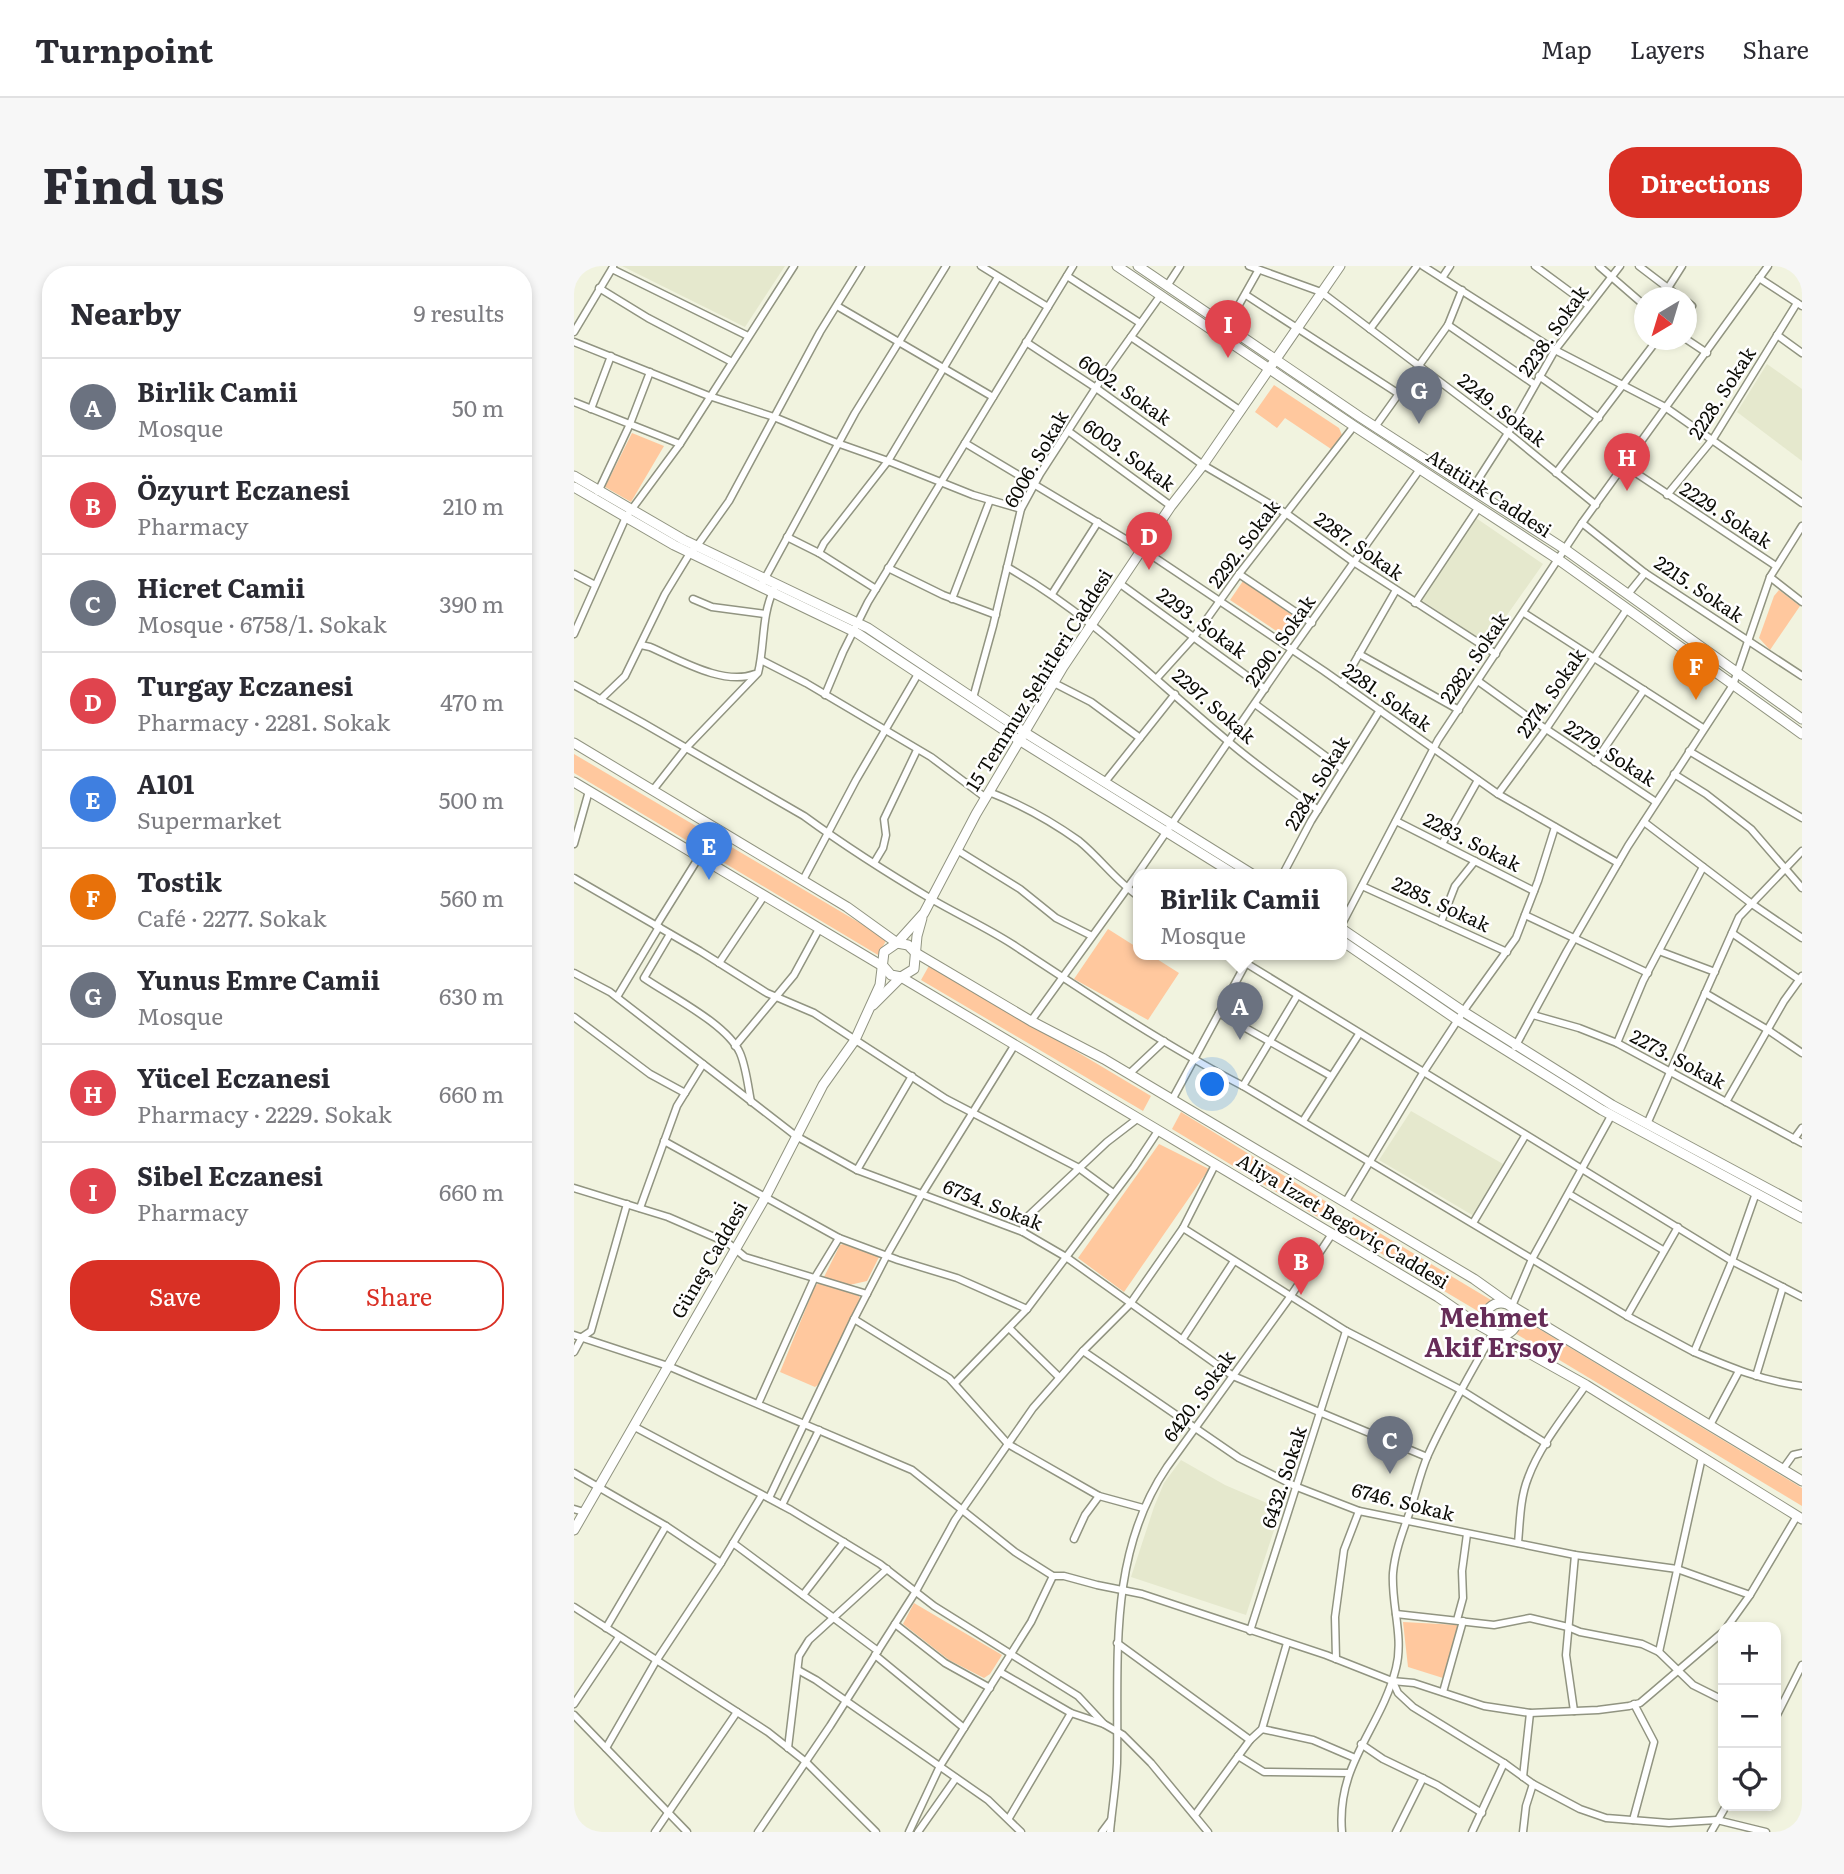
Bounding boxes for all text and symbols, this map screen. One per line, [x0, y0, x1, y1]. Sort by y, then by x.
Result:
text: Turnpoint [35, 24, 213, 73]
text: Map [1541, 31, 1592, 66]
text: Layers [1630, 31, 1704, 66]
text: Share [1742, 31, 1809, 66]
text: Find us [42, 146, 225, 219]
button: Directions [1609, 147, 1802, 218]
street label: 2238. Sokak [1510, 279, 1594, 382]
north arrow [1634, 287, 1697, 350]
text: Nearby [70, 290, 181, 334]
text: 9 results [414, 295, 504, 329]
pin: I [1205, 300, 1251, 358]
street label: 2228. Sokak [1681, 340, 1762, 444]
street label: 6002. Sokak [1074, 347, 1178, 432]
pin: G [1396, 366, 1442, 424]
street label: 2249. Sokak [1452, 366, 1553, 453]
text: Birlik Camii [137, 371, 298, 410]
text: A [84, 390, 102, 424]
text: 50 m [452, 390, 504, 424]
street label: 6006. Sokak [996, 404, 1074, 512]
text: Mosque [137, 410, 223, 444]
street label: 6003. Sokak [1078, 411, 1182, 497]
pin: H [1604, 433, 1650, 491]
street label: Atatürk Caddesi [1421, 441, 1558, 543]
text: Özyurt Eczanesi [137, 469, 350, 508]
street label: 2229. Sokak [1675, 474, 1778, 555]
text: B [85, 488, 101, 522]
text: 210 m [443, 488, 504, 522]
street label: 2292. Sokak [1201, 493, 1286, 593]
street label: 2287. Sokak [1309, 504, 1410, 586]
text: Pharmacy [137, 508, 248, 542]
pin: D [1126, 512, 1172, 570]
street label: 2215. Sokak [1649, 548, 1750, 629]
street label: 15 Temmuz Şehitleri Caddesi [958, 563, 1118, 796]
text: Hicret Camii [137, 567, 305, 606]
street label: 2293. Sokak [1152, 580, 1254, 665]
text: C [85, 586, 101, 620]
text: 390 m [439, 586, 504, 620]
street label: 2290. Sokak [1237, 589, 1321, 692]
text: Mosque · 6758/1. Sokak [137, 606, 387, 640]
street label: 2282. Sokak [1432, 606, 1514, 709]
street label: 2274. Sokak [1509, 642, 1592, 743]
pin: F [1673, 642, 1719, 700]
street label: 2281. Sokak [1337, 655, 1438, 737]
street label: 2297. Sokak [1167, 661, 1263, 750]
text: Turgay Eczanesi [137, 665, 353, 704]
text: D [84, 684, 102, 718]
text: 470 m [440, 684, 504, 718]
text: Pharmacy · 2281. Sokak [137, 704, 390, 738]
street label: 2279. Sokak [1559, 712, 1662, 793]
street label: 2284. Sokak [1277, 730, 1356, 835]
text: A101 [137, 763, 194, 802]
text: E [85, 782, 101, 816]
text: 500 m [439, 782, 504, 816]
text: Supermarket [137, 802, 281, 836]
street label: 2283. Sokak [1419, 805, 1526, 878]
pin: E [686, 822, 732, 880]
text: Tostik [137, 861, 222, 900]
street label: 2285. Sokak [1388, 868, 1495, 938]
popup [1133, 869, 1347, 960]
text: Birlik Camii [1160, 878, 1320, 917]
text: F [86, 880, 100, 914]
text: 560 m [440, 880, 504, 914]
text: Café · 2277. Sokak [137, 900, 326, 934]
text: Mosque [1160, 917, 1246, 951]
text: Yunus Emre Camii [137, 959, 380, 998]
text: G [84, 978, 102, 1012]
text: 630 m [439, 978, 504, 1012]
pin: A [1217, 982, 1263, 1040]
text: Mosque [137, 998, 223, 1032]
street label: 2273. Sokak [1626, 1021, 1732, 1095]
text: Yücel Eczanesi [137, 1057, 330, 1096]
your location [1195, 1067, 1229, 1101]
text: H [83, 1076, 103, 1110]
text: 660 m [439, 1076, 504, 1110]
text: Pharmacy · 2229. Sokak [137, 1096, 392, 1130]
street label: Aliya İzzet Begoviç Caddesi [1233, 1149, 1453, 1293]
text: Sibel Eczanesi [137, 1155, 323, 1194]
street label: 6754. Sokak [939, 1171, 1048, 1237]
text: I [88, 1174, 98, 1208]
text: 660 m [439, 1174, 504, 1208]
text: Pharmacy [137, 1194, 248, 1228]
street label: Güneş Caddesi [663, 1196, 753, 1323]
pin: B [1278, 1237, 1324, 1295]
button: Save [70, 1260, 280, 1331]
button: Share [294, 1260, 504, 1331]
district label: Mehmet Akif Ersoy [1425, 1296, 1564, 1365]
street label: 6420. Sokak [1155, 1344, 1241, 1447]
pin: C [1367, 1416, 1413, 1474]
street label: 6432. Sokak [1253, 1422, 1313, 1531]
street label: 6746. Sokak [1349, 1475, 1458, 1527]
map controls [1718, 1622, 1781, 1811]
button: + [1718, 1622, 1781, 1685]
button: − [1718, 1685, 1781, 1748]
button: locate [1718, 1748, 1781, 1811]

